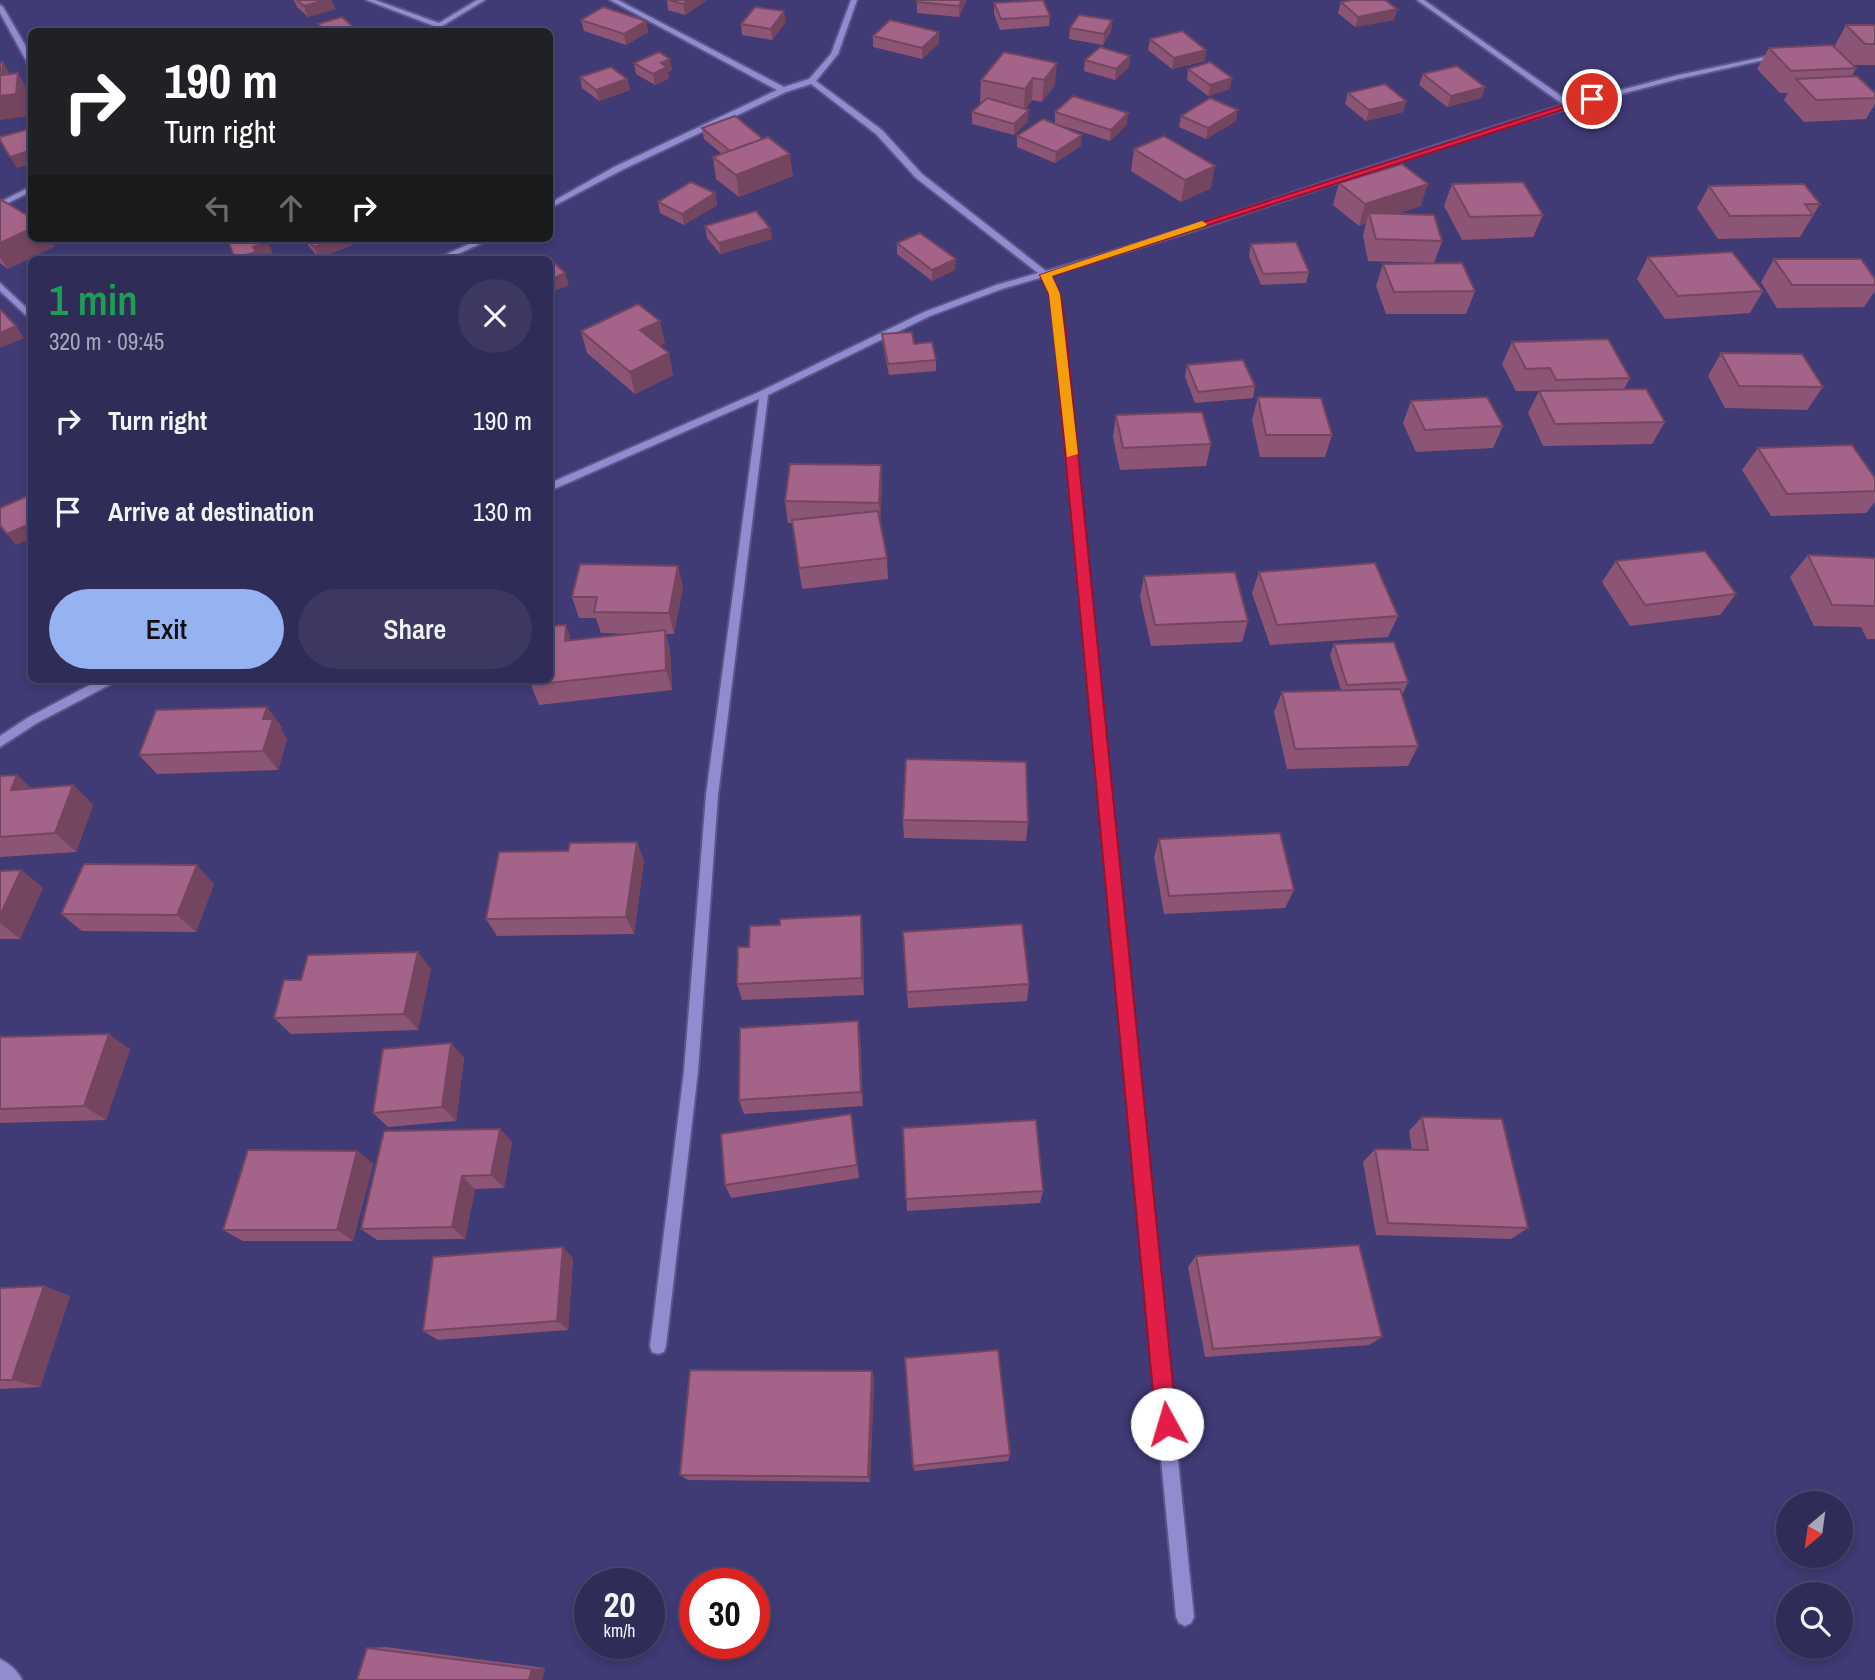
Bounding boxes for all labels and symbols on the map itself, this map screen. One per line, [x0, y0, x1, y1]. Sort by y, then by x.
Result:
pin [1562, 69, 1622, 129]
position arrow [1130, 1387, 1204, 1461]
north arrow [1776, 1491, 1853, 1568]
speed limit sign: 30 [679, 1568, 770, 1659]

